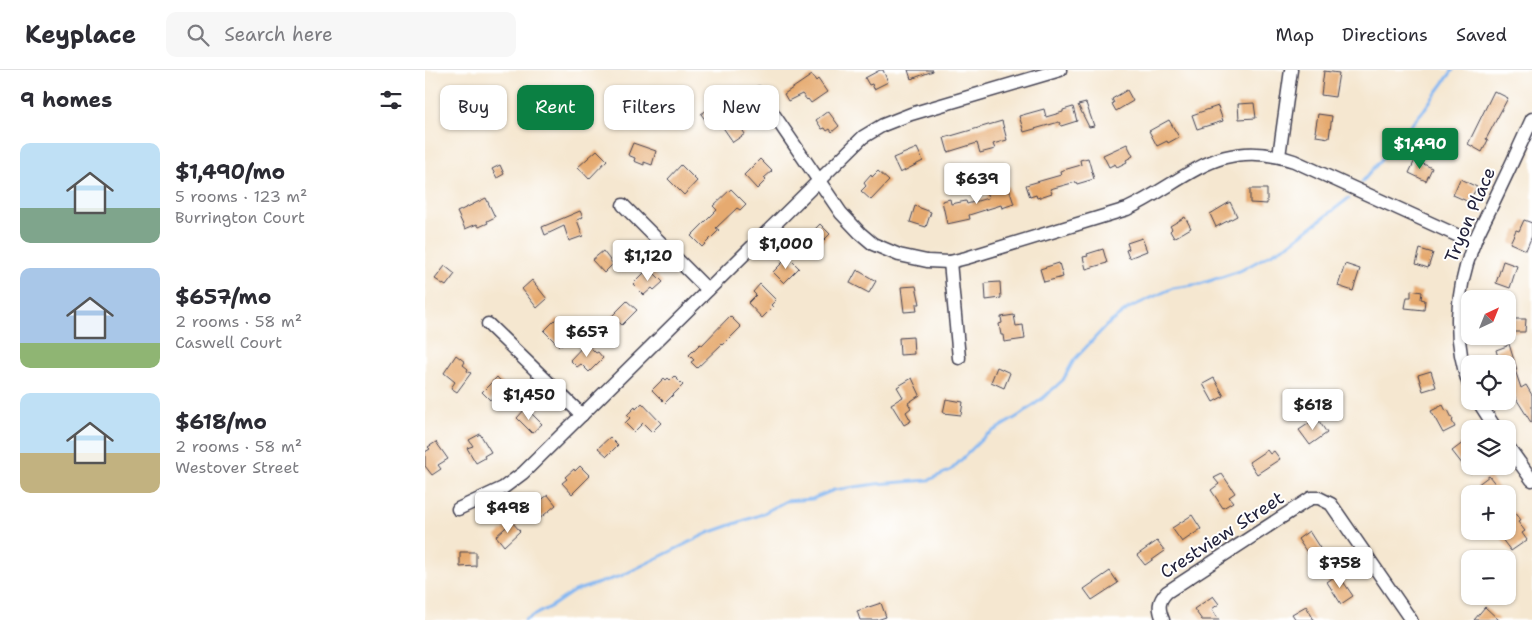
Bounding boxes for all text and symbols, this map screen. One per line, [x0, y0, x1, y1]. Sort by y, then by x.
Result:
search box [166, 12, 516, 57]
text: Keyplace [25, 19, 136, 51]
icon: search [184, 21, 212, 49]
text: Search here [224, 22, 333, 47]
text: Map [1276, 23, 1314, 47]
text: Directions [1342, 23, 1428, 47]
text: Saved [1456, 23, 1507, 47]
chip: Buy [440, 85, 507, 130]
chip: Rent [517, 85, 594, 130]
chip: Filters [604, 85, 694, 130]
chip: New [704, 85, 779, 130]
text: 9 homes [20, 86, 112, 114]
icon: filters [377, 86, 405, 114]
pin: $1,490 [1379, 128, 1461, 170]
text: $1,490 [1393, 133, 1447, 154]
text: $1,490/mo [175, 158, 285, 186]
pin: $639 [947, 162, 1007, 205]
icon: home [60, 163, 120, 223]
street label: Tryon Place [1439, 164, 1501, 266]
text: $639 [955, 168, 999, 189]
text: 5 rooms · 123 m² [175, 186, 307, 207]
text: Burrington Court [175, 207, 305, 228]
pin: $1,000 [745, 228, 827, 270]
text: $1,000 [759, 233, 813, 254]
pin: $1,120 [607, 240, 689, 282]
text: $1,120 [624, 245, 672, 266]
text: $657/mo [175, 283, 271, 311]
icon: home [60, 288, 120, 348]
north arrow [1461, 290, 1516, 345]
map controls [1461, 290, 1516, 605]
text: 2 rooms · 58 m² [175, 311, 302, 332]
pin: $657 [557, 316, 617, 358]
text: $657 [565, 321, 609, 342]
text: Caswell Court [175, 332, 282, 353]
button: locate [1461, 355, 1516, 410]
pin: $1,450 [488, 378, 570, 421]
text: $1,450 [503, 384, 555, 405]
pin: $618 [1283, 388, 1343, 431]
text: $618 [1293, 394, 1333, 415]
text: $618/mo [175, 408, 267, 436]
icon: home [60, 413, 120, 473]
button: layers [1461, 420, 1516, 475]
text: 2 rooms · 58 m² [175, 436, 302, 457]
text: Westover Street [175, 457, 299, 478]
button: + [1461, 485, 1516, 540]
street label: Crestview Street [1155, 486, 1289, 584]
pin: $498 [478, 492, 538, 534]
text: $498 [486, 497, 530, 518]
pin: $758 [1310, 546, 1370, 589]
button: − [1461, 550, 1516, 605]
text: $758 [1319, 552, 1361, 573]

